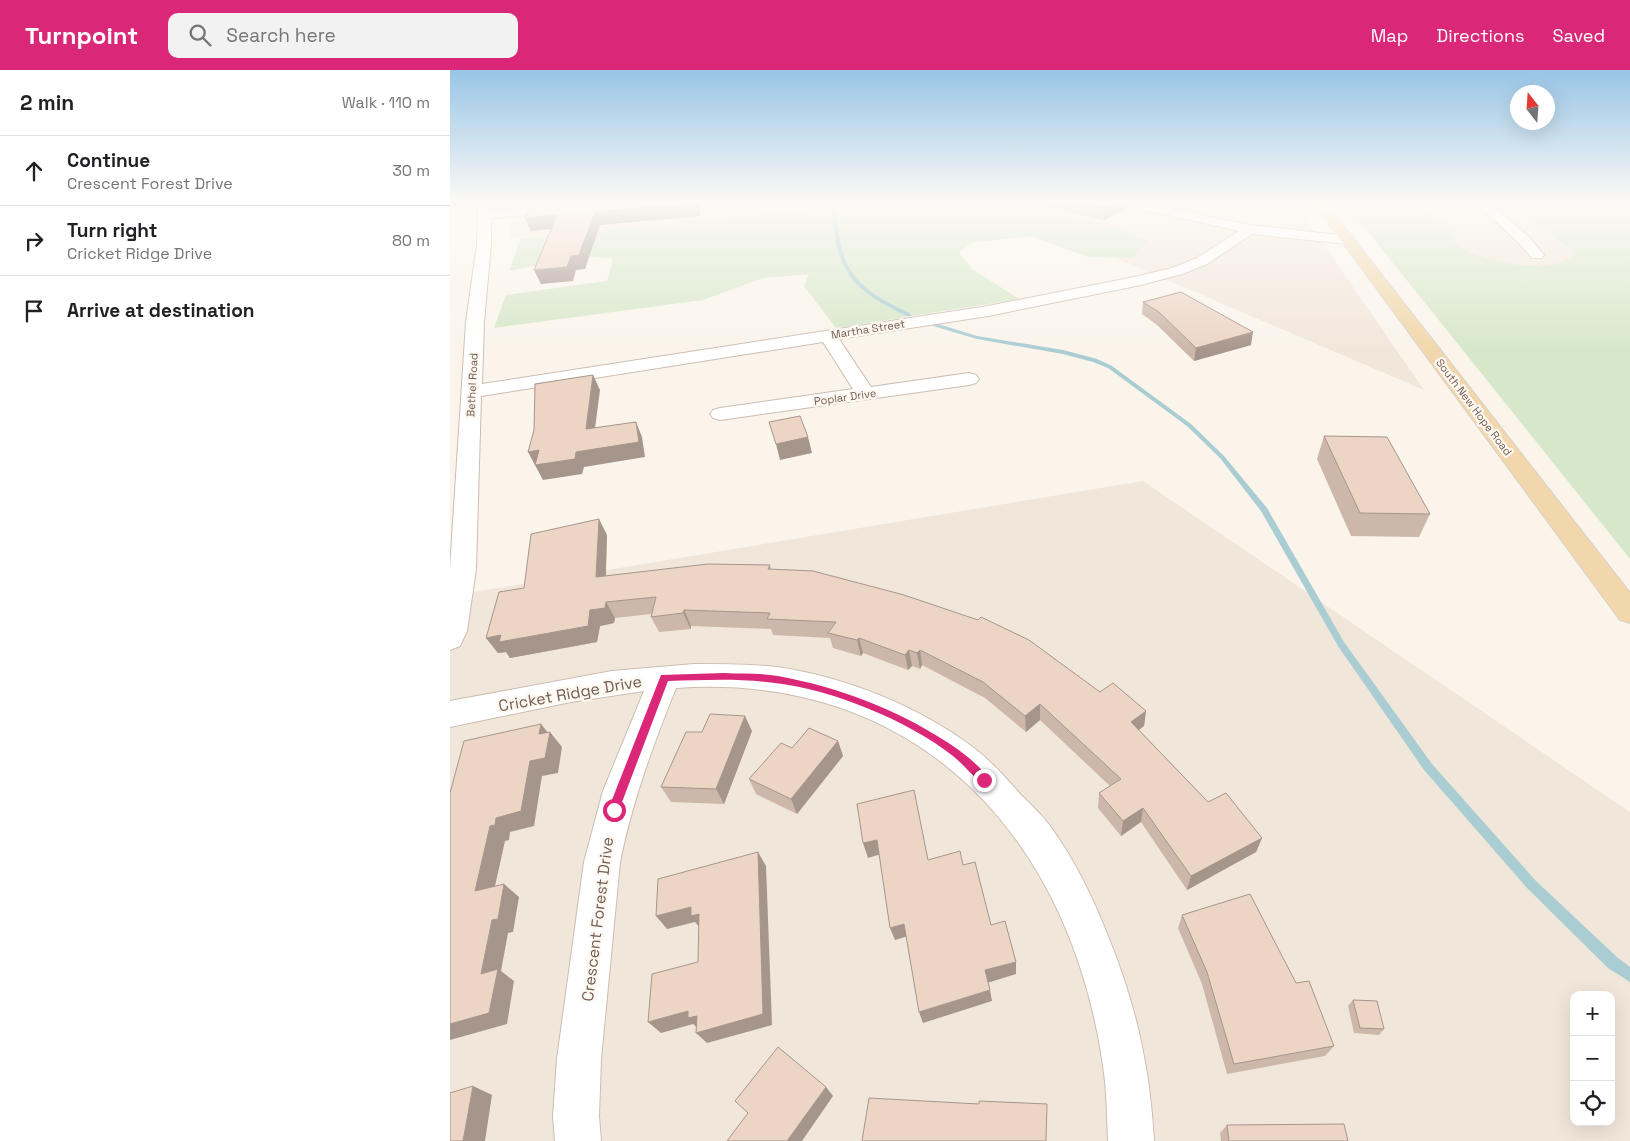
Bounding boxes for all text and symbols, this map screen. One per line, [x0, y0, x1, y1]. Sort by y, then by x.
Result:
search box [168, 13, 518, 58]
text: Turnpoint [25, 20, 138, 51]
icon: search [186, 21, 214, 49]
text: Search here [226, 23, 336, 48]
text: Map [1371, 24, 1408, 47]
text: Directions [1436, 24, 1525, 47]
text: Saved [1553, 24, 1605, 47]
north arrow [1510, 85, 1555, 130]
text: 2 min [20, 89, 74, 116]
text: Walk · 110 m [342, 92, 430, 113]
text: Continue [67, 148, 150, 173]
icon: ahead [20, 157, 48, 185]
text: 30 m [392, 160, 430, 181]
text: Crescent Forest Drive [67, 173, 233, 194]
text: Turn right [67, 218, 157, 243]
icon: right [20, 227, 48, 255]
text: 80 m [392, 230, 430, 251]
text: Cricket Ridge Drive [67, 243, 212, 264]
icon: arrive [20, 297, 48, 325]
text: Arrive at destination [67, 298, 255, 323]
street label: Martha Street [830, 316, 906, 342]
street label: Bethel Road [463, 352, 481, 418]
street label: South New Hope Road [1433, 356, 1515, 458]
street label: Poplar Drive [813, 386, 877, 408]
street label: Cricket Ridge Drive [497, 671, 643, 716]
route end [973, 769, 996, 792]
route start [603, 799, 626, 822]
street label: Crescent Forest Drive [577, 836, 618, 1003]
map controls [1570, 991, 1615, 1126]
button: + [1570, 991, 1615, 1036]
button: − [1570, 1036, 1615, 1081]
button: locate [1570, 1081, 1615, 1126]

